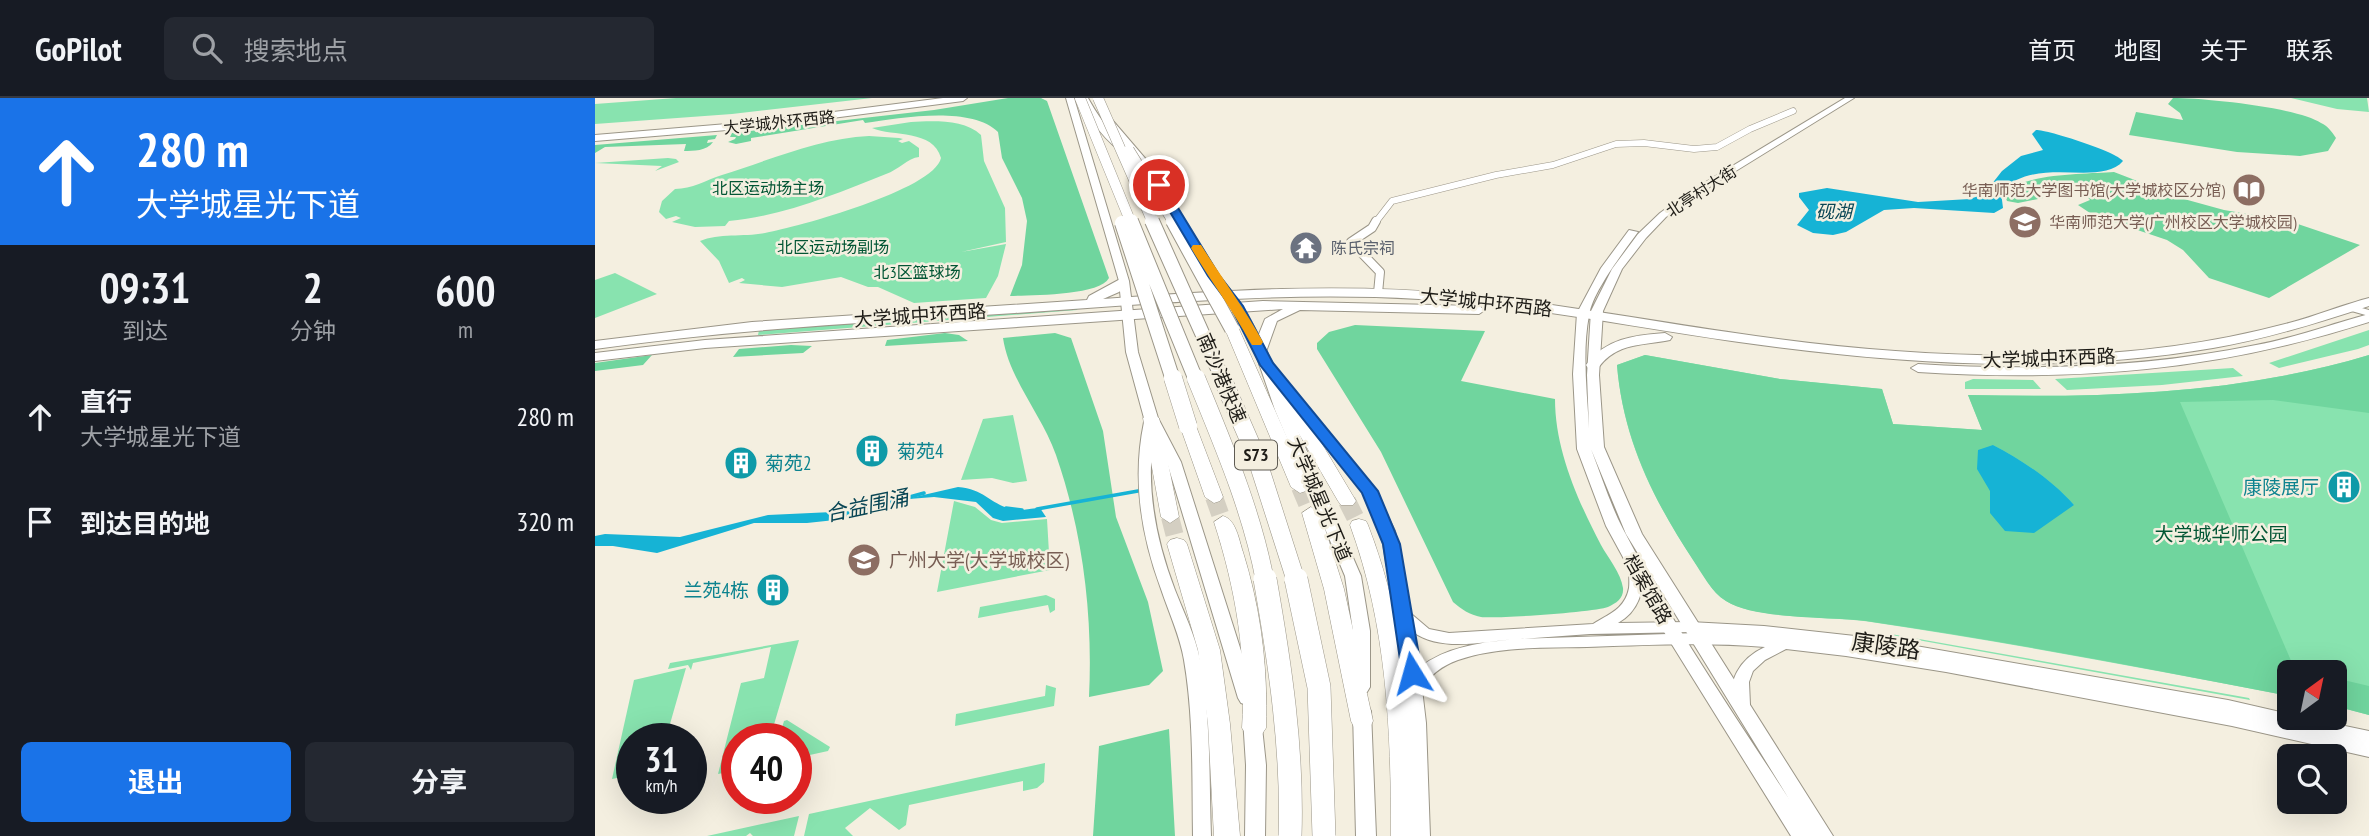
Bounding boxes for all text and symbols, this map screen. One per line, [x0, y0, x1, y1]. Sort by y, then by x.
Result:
search box [164, 17, 654, 80]
text: GoPilot [35, 27, 122, 70]
icon: search [188, 29, 226, 67]
text: 搜索地点 [244, 34, 348, 67]
text: 首页 [2028, 35, 2076, 66]
text: 地图 [2114, 35, 2162, 66]
text: 关于 [2200, 35, 2248, 66]
text: 联系 [2286, 35, 2334, 66]
street label: 大学城外环西路 [722, 106, 836, 138]
text: 280 m [136, 117, 249, 181]
icon: ahead [21, 126, 112, 217]
pin [1129, 155, 1189, 215]
street label: 北亭村大街 [1662, 161, 1740, 221]
icon: arrive [1140, 166, 1178, 204]
library icon: 华南师范大学图书馆(大学城校区分馆) [2230, 171, 2268, 209]
park label: 北区运动场主场 [712, 178, 824, 198]
place label: 华南师范大学图书馆(大学城校区分馆) [1962, 180, 2225, 200]
text: 大学城星光下道 [136, 183, 360, 225]
water label: 砚湖 [1816, 200, 1855, 223]
school or university icon: 华南师范大学(广州校区大学城校园) [2006, 203, 2044, 241]
place label: 华南师范大学(广州校区大学城校园) [2049, 212, 2297, 232]
temple icon: 陈氏宗祠 [1287, 229, 1325, 267]
park label: 北区运动场副场 [777, 237, 889, 257]
place label: 陈氏宗祠 [1331, 238, 1395, 258]
text: 09:31 [99, 260, 190, 315]
text: 2 [303, 260, 323, 315]
park label: 北3区篮球场 [873, 262, 961, 282]
text: 600 [435, 263, 496, 318]
street label: 大学城中环西路 [1419, 283, 1553, 321]
street label: 大学城中环西路 [853, 298, 987, 332]
text: m [458, 315, 473, 344]
text: 到达 [122, 316, 168, 345]
text: 分钟 [290, 316, 336, 345]
street label: 南沙港快速 [1192, 330, 1252, 426]
street label: 大学城中环西路 [1982, 344, 2116, 372]
text: 直行 [80, 385, 132, 418]
icon: ahead [21, 398, 59, 436]
text: 280 m [516, 400, 574, 433]
text: 大学城星光下道 [80, 422, 241, 451]
building icon: 菊苑4 [853, 432, 891, 470]
street label: 大学城星光下道 [1283, 433, 1357, 565]
place label: 菊苑4 [897, 439, 944, 463]
road number: S73 [1235, 440, 1277, 470]
building icon: 菊苑2 [722, 444, 760, 482]
place label: 菊苑2 [765, 451, 812, 475]
building icon: 康陵展厅 [2325, 468, 2363, 506]
place label: 康陵展厅 [2243, 475, 2319, 499]
water label: 合益围涌 [823, 483, 913, 527]
icon: arrive [21, 503, 59, 541]
text: 320 m [516, 505, 574, 538]
text: 到达目的地 [80, 507, 210, 540]
park label: 大学城华师公园 [2154, 522, 2288, 546]
school or university icon: 广州大学(大学城校区) [845, 541, 883, 579]
place label: 广州大学(大学城校区) [889, 548, 1069, 572]
street label: 档案馆路 [1619, 550, 1677, 628]
building icon: 兰苑4栋 [754, 571, 792, 609]
place label: 兰苑4栋 [683, 578, 749, 602]
street label: 康陵路 [1850, 626, 1922, 665]
position arrow [1375, 636, 1449, 710]
north arrow [2277, 660, 2347, 730]
map controls [2277, 660, 2347, 814]
speed limit sign: 40 [721, 723, 812, 814]
text: 31 [645, 736, 678, 782]
button: 退出 [21, 742, 291, 822]
button: 分享 [305, 742, 574, 822]
button: search [2277, 744, 2347, 814]
text: km/h [646, 774, 677, 797]

